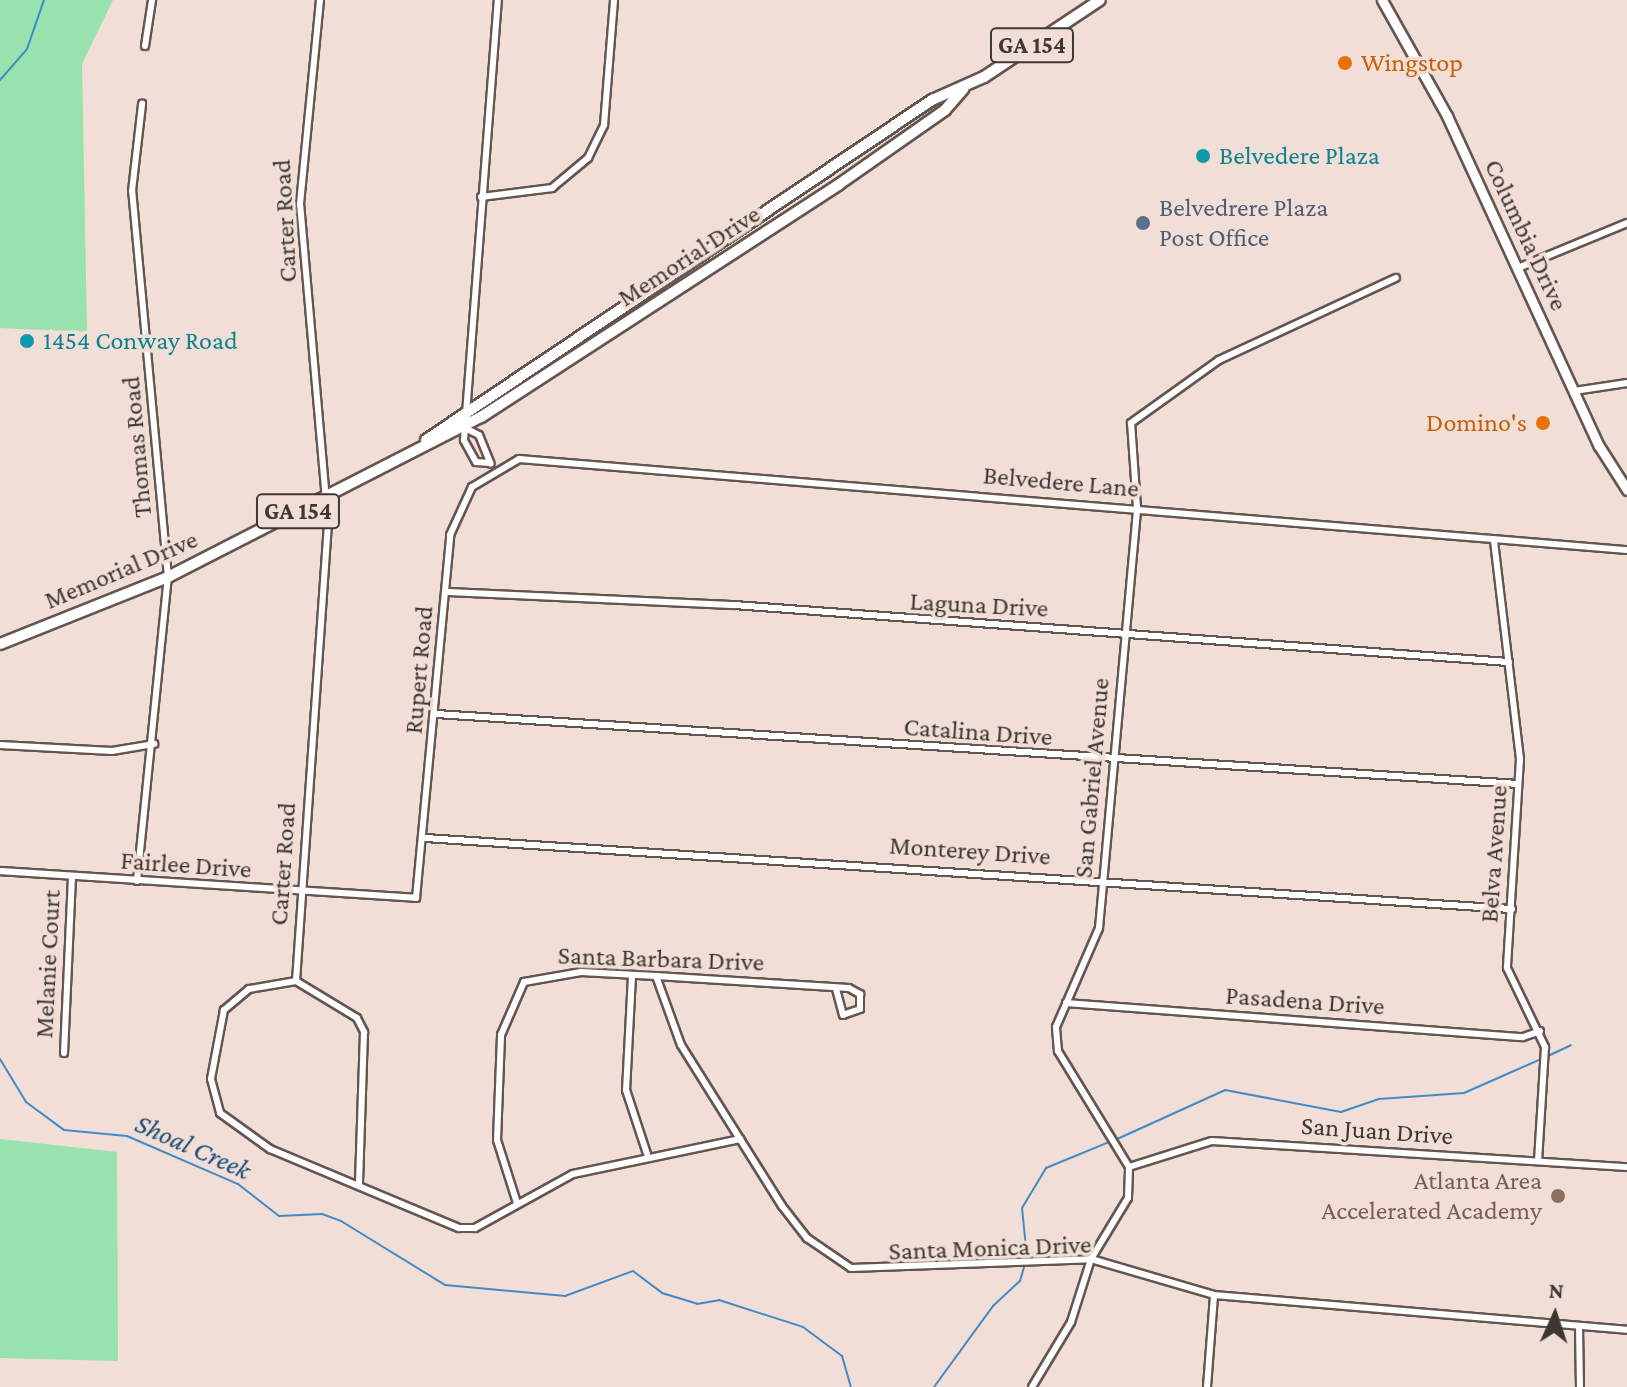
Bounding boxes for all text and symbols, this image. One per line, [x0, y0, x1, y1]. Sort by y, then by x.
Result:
road number: GA 154 [988, 25, 1076, 65]
place label: Wingstop [1361, 47, 1463, 79]
marker: Wingstop [1336, 54, 1354, 72]
place label: Belvedere Plaza [1219, 140, 1380, 172]
marker: Belvedere Plaza [1194, 147, 1212, 165]
street label: Columbia Drive [1477, 154, 1575, 316]
street label: Carter Road [266, 159, 304, 283]
place label: Belvedrere Plaza Post Office [1159, 192, 1328, 254]
street label: Memorial Drive [612, 198, 766, 314]
marker: Belvedrere Plaza Post Office [1134, 214, 1152, 232]
place label: 1454 Conway Road [43, 325, 238, 357]
marker: 1454 Conway Road [18, 332, 36, 350]
street label: Thomas Road [115, 375, 159, 519]
place label: Domino's [1426, 407, 1527, 439]
marker: Domino's [1534, 414, 1552, 432]
street label: Belvedere Lane [982, 460, 1140, 504]
road number: GA 154 [254, 491, 342, 531]
street label: Memorial Drive [40, 524, 202, 616]
street label: Laguna Drive [909, 586, 1049, 624]
street label: Rupert Road [398, 605, 440, 735]
street label: San Gabriel Avenue [1068, 677, 1116, 879]
street label: Catalina Drive [903, 711, 1053, 753]
street label: Belva Avenue [1474, 784, 1514, 924]
street label: Carter Road [263, 801, 303, 927]
street label: Monterey Drive [888, 830, 1052, 872]
street label: Fairlee Drive [119, 845, 253, 885]
street label: Melanie Court [29, 889, 67, 1039]
street label: Santa Barbara Drive [557, 940, 765, 978]
street label: Pasadena Drive [1224, 980, 1386, 1022]
water label: Shoal Creek [130, 1107, 256, 1187]
street label: San Juan Drive [1300, 1110, 1454, 1152]
place label: Atlanta Area Accelerated Academy [1321, 1165, 1542, 1226]
marker: Atlanta Area Accelerated Academy [1549, 1187, 1567, 1205]
street label: Santa Monica Drive [888, 1229, 1092, 1267]
north arrow [1515, 1275, 1595, 1355]
text: N [1548, 1278, 1564, 1303]

